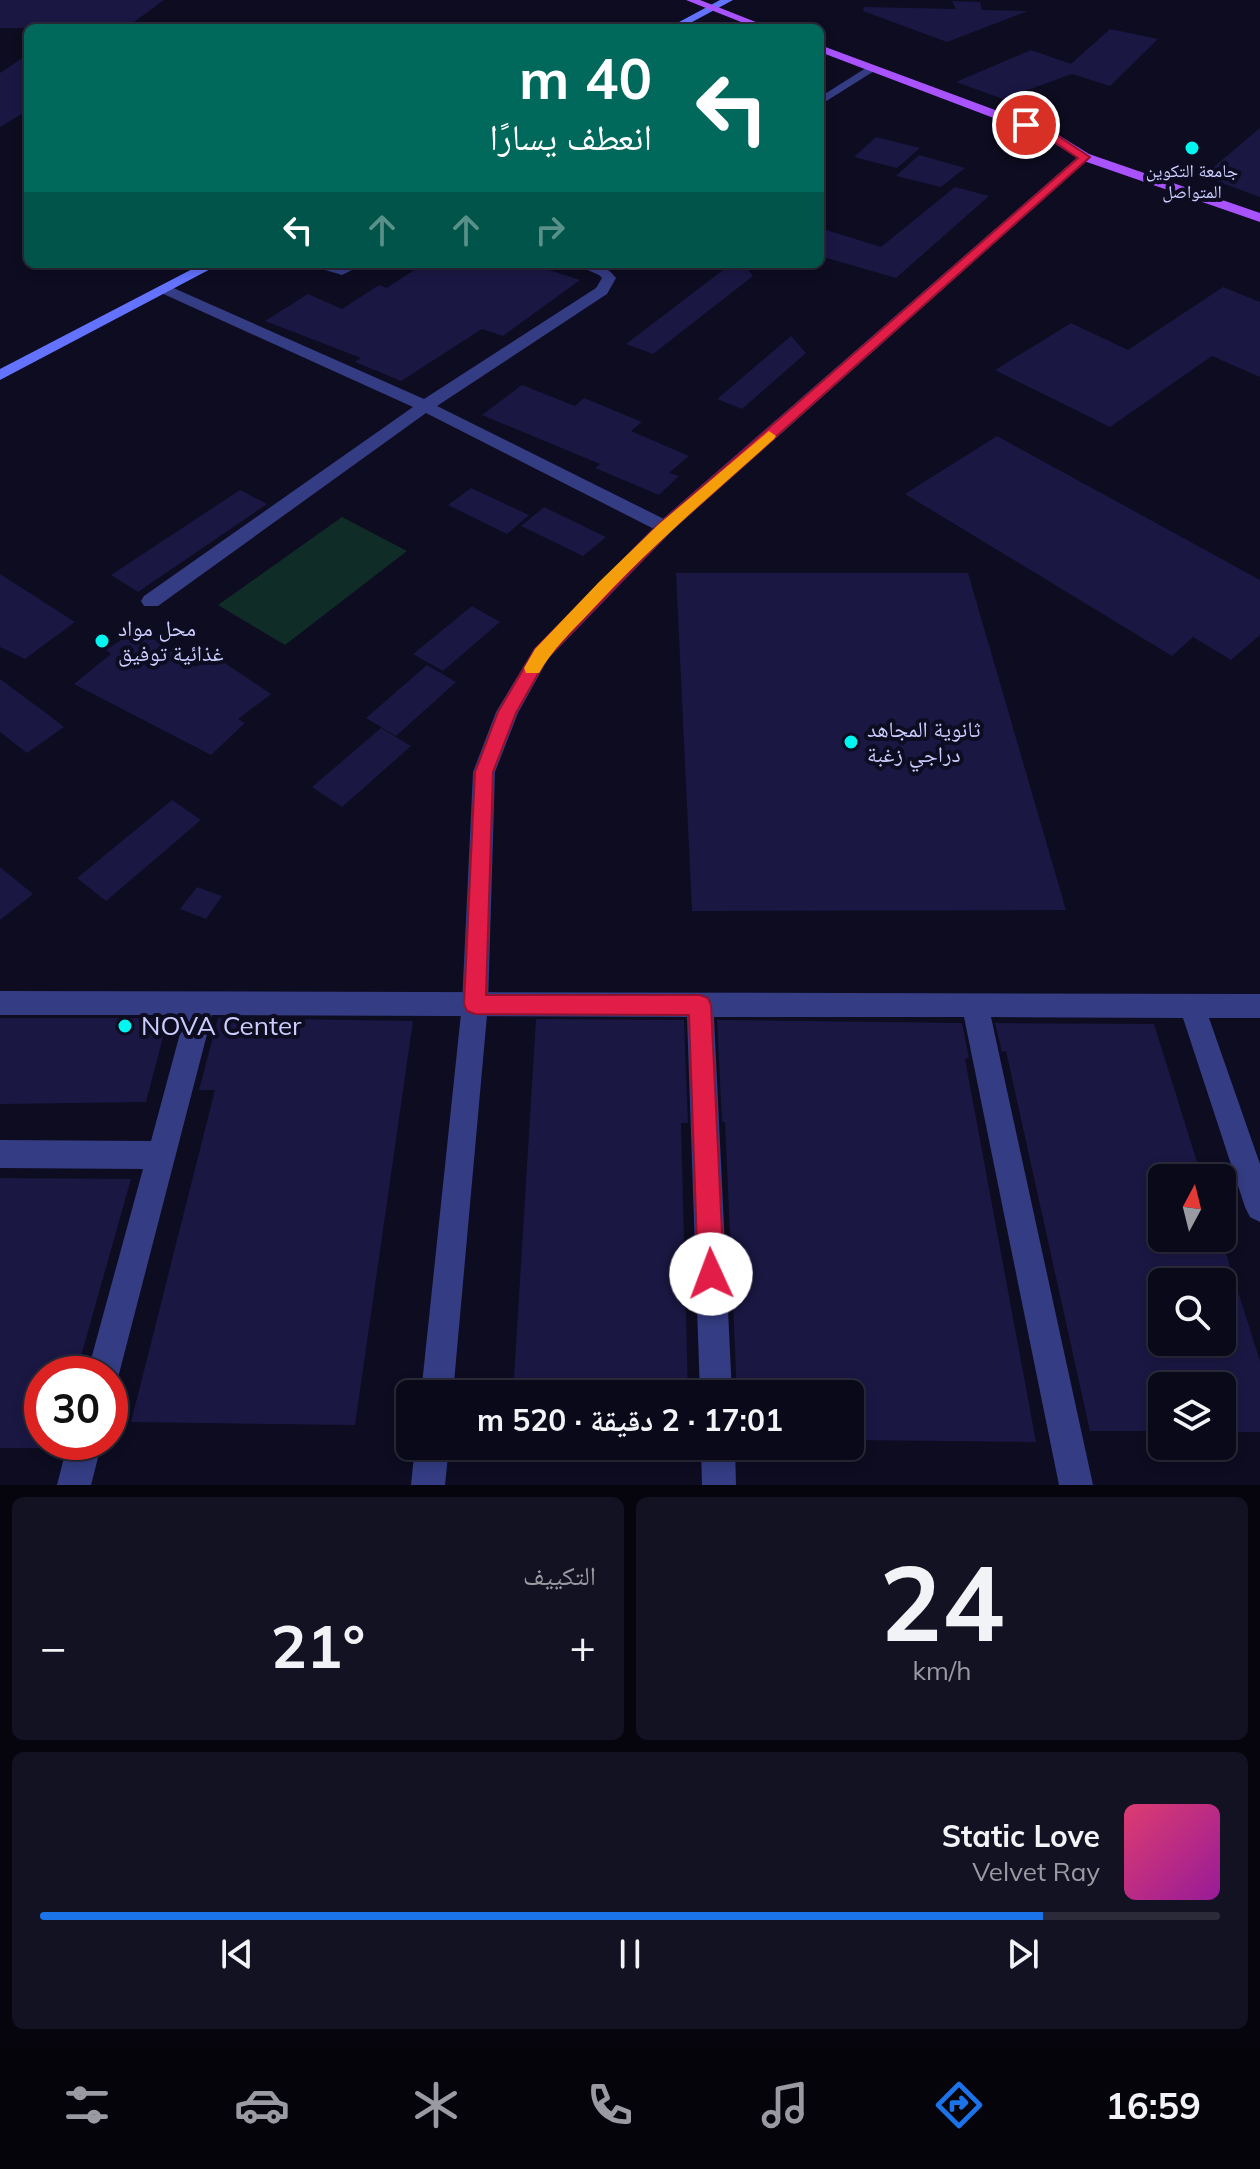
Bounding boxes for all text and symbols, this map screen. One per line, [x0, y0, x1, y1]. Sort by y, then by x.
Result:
text: 40 m [519, 43, 652, 113]
icon: left [680, 56, 784, 160]
pin [992, 91, 1060, 159]
icon: arrive [1004, 103, 1048, 147]
text: انعطف يسارًا [489, 114, 652, 159]
marker: جامعة التكوين المتواصل [1183, 139, 1201, 157]
place label: جامعة التكوين المتواصل [1146, 159, 1238, 203]
icon: left [276, 208, 320, 252]
icon: ahead [360, 208, 404, 252]
icon: ahead [444, 208, 488, 252]
icon: right [528, 208, 572, 252]
place label: محل مواد غذائية توفيق [118, 614, 224, 667]
marker: محل مواد غذائية توفيق [93, 632, 111, 650]
place label: ثانوية المجاهد دراجي زغبة [867, 715, 981, 772]
marker: ثانوية المجاهد دراجي زغبة [842, 733, 860, 751]
place label: NOVA Center [141, 1009, 302, 1042]
marker: NOVA Center [116, 1017, 134, 1035]
north arrow [1148, 1164, 1236, 1252]
map controls [1148, 1164, 1236, 1460]
position arrow [669, 1232, 753, 1316]
button: search [1148, 1268, 1236, 1356]
speed limit sign: 30 [24, 1356, 128, 1460]
button: layers [1148, 1372, 1236, 1460]
text: 17:01 · 2 دقيقة · 520 m [477, 1401, 783, 1439]
text: 24 [880, 1536, 1004, 1667]
text: التكييف [523, 1559, 596, 1592]
text: 21° [271, 1608, 365, 1683]
text: − [40, 1619, 66, 1674]
text: + [570, 1619, 596, 1674]
text: km/h [913, 1654, 971, 1687]
text: Static Love [942, 1817, 1100, 1855]
text: Velvet Ray [972, 1855, 1100, 1888]
icon: previous [215, 1932, 259, 1976]
icon: pause [608, 1932, 652, 1976]
icon: next [1001, 1932, 1045, 1976]
icon: filters [59, 2077, 115, 2133]
icon: car [234, 2077, 290, 2133]
icon: climate [408, 2077, 464, 2133]
icon: phone [582, 2077, 638, 2133]
icon: music [757, 2077, 813, 2133]
icon: directions [931, 2077, 987, 2133]
text: 16:59 [1105, 2083, 1201, 2128]

